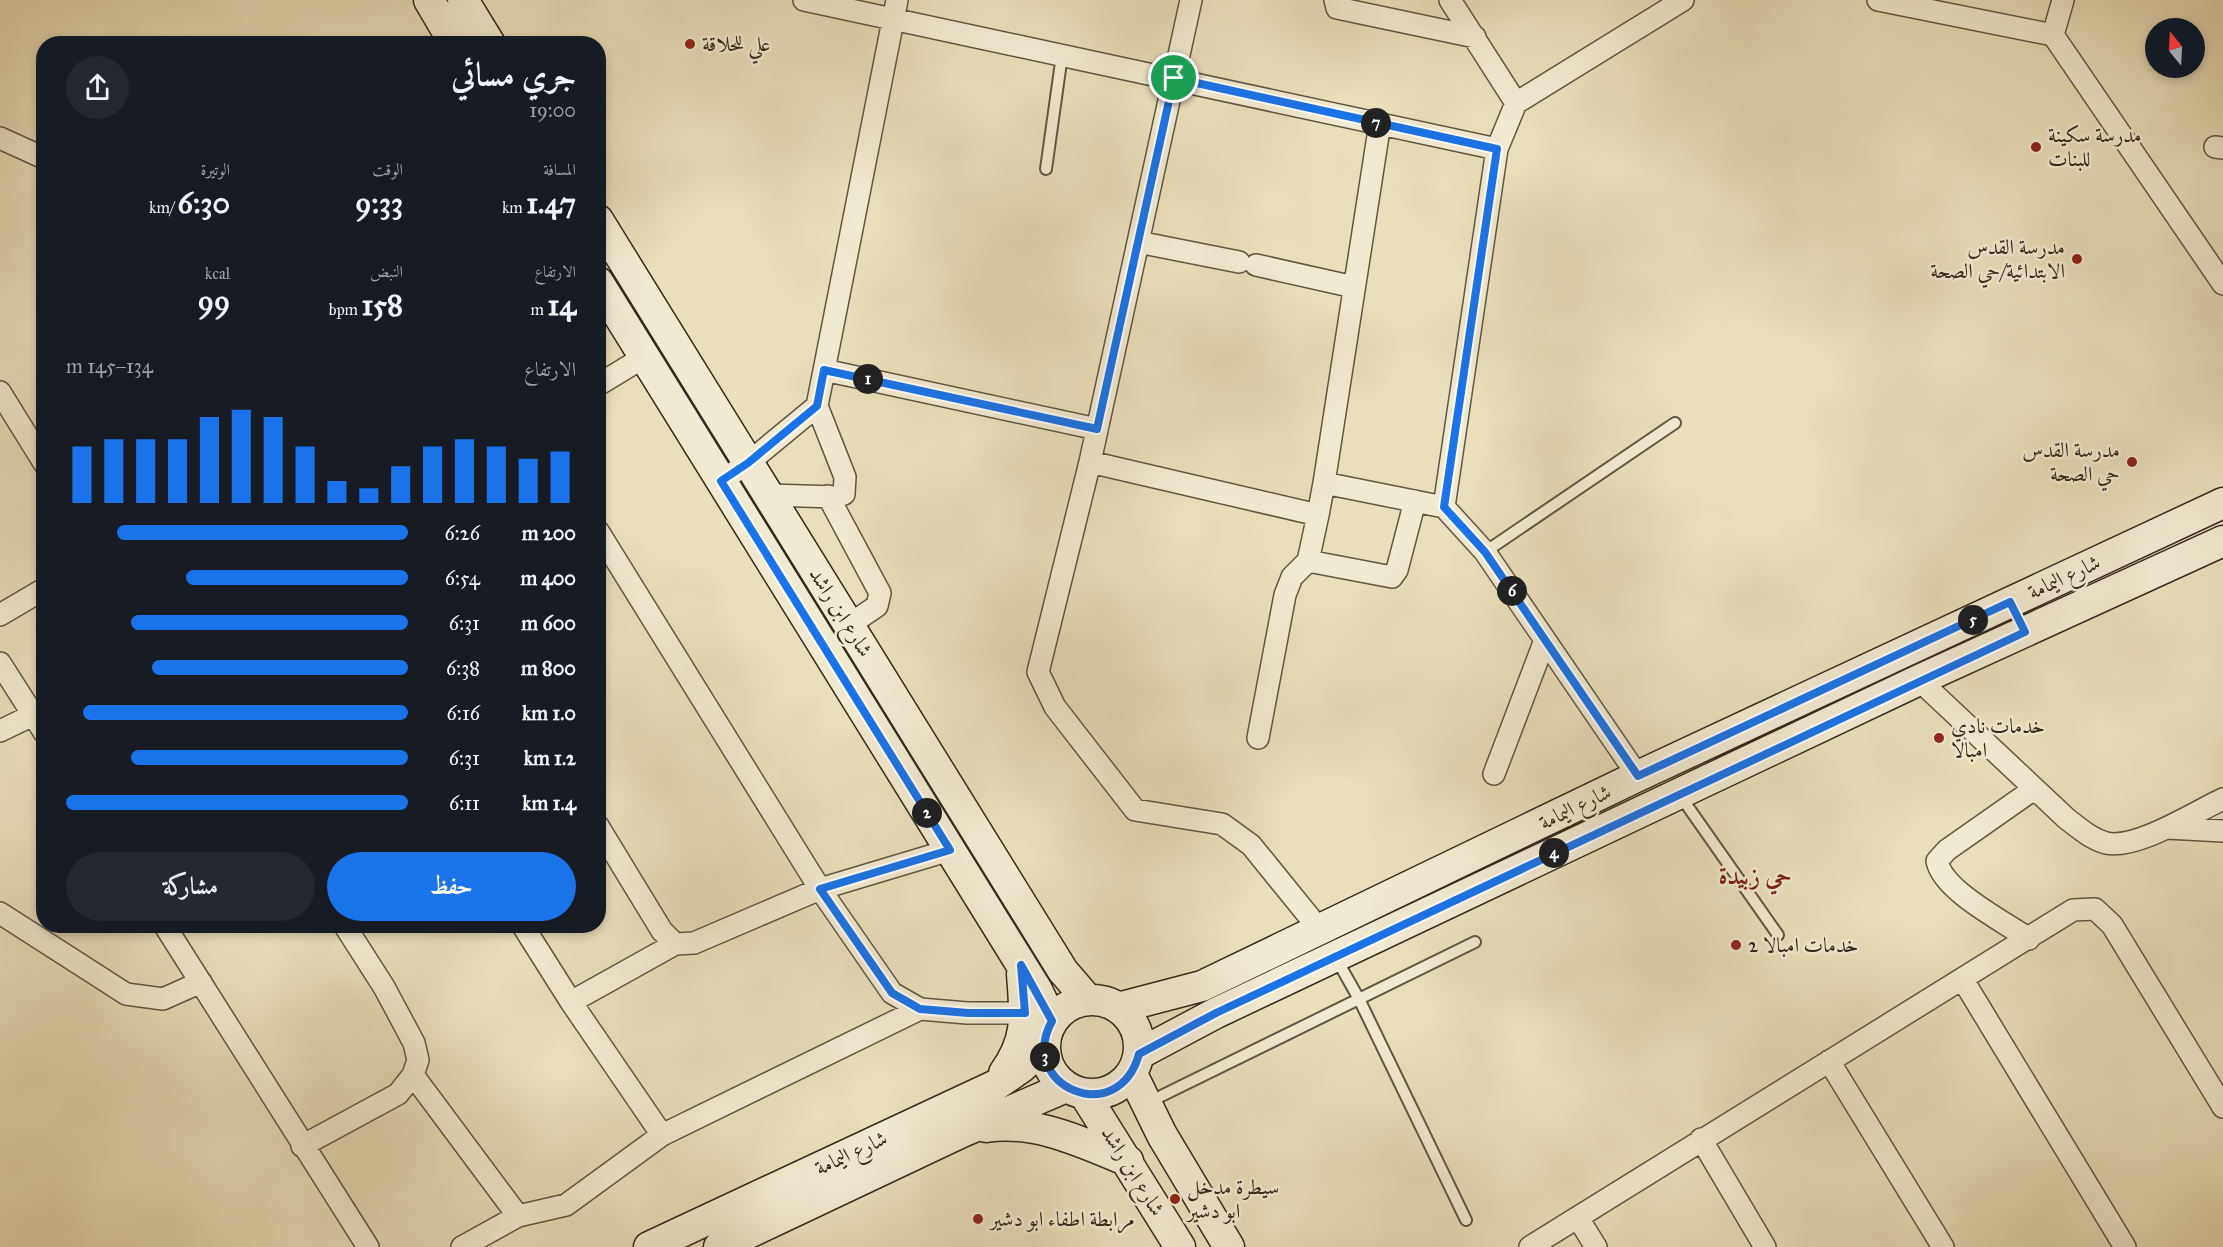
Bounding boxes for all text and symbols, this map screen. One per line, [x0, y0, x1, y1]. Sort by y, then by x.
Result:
north arrow [2145, 18, 2205, 78]
map controls [2145, 18, 2205, 78]
place label: علي للحلاقة [702, 31, 771, 64]
marker: علي للحلاقة [683, 37, 697, 51]
pin [1148, 52, 1199, 103]
text: جري مسائي [451, 55, 576, 95]
button: share [66, 56, 129, 119]
icon: arrive [1157, 61, 1190, 94]
text: 19:00 [529, 98, 576, 122]
pin: 7 [1361, 108, 1391, 138]
text: 7 [1372, 113, 1380, 132]
place label: مدرسة سكينة للبنات [2048, 122, 2141, 172]
marker: مدرسة سكينة للبنات [2029, 140, 2043, 154]
text: الوتيرة [200, 160, 230, 179]
text: الوقت [372, 160, 403, 179]
text: المسافة [543, 160, 576, 179]
text: 6:30 [178, 185, 230, 221]
text: 9:33 [355, 185, 403, 221]
text: 1.47 [526, 185, 576, 221]
text: /km [149, 198, 178, 217]
text: km [502, 198, 526, 217]
place label: مدرسة القدس الابتدائية/حي الصحة [1930, 234, 2065, 288]
marker: مدرسة القدس الابتدائية/حي الصحة [2070, 252, 2084, 266]
text: النبض [370, 262, 403, 281]
text: الارتفاع [534, 262, 576, 281]
text: kcal [205, 264, 230, 283]
text: 99 [198, 283, 230, 319]
text: 158 [361, 287, 403, 323]
text: 14 [547, 287, 576, 323]
text: bpm [329, 300, 361, 319]
text: m [531, 300, 547, 319]
text: 134–145 m [66, 354, 153, 378]
text: الارتفاع [524, 357, 576, 381]
pin: 1 [853, 364, 883, 394]
text: 1 [865, 369, 871, 388]
place label: مدرسة القدس حي الصحة [2022, 437, 2120, 491]
marker: مدرسة القدس حي الصحة [2125, 455, 2139, 469]
text: 6:26 [445, 521, 480, 545]
text: 200 m [522, 521, 576, 545]
street label: شارع اليمامة [2024, 549, 2107, 610]
street label: شارع ابن راشد [799, 562, 879, 664]
text: 6:54 [445, 566, 480, 590]
text: 400 m [520, 566, 576, 590]
pin: 6 [1497, 576, 1527, 606]
text: 6 [1508, 581, 1516, 600]
pin: 5 [1958, 605, 1988, 635]
text: 5 [1969, 610, 1977, 629]
text: 6:31 [449, 611, 480, 635]
text: 600 m [521, 611, 576, 635]
text: 6:38 [446, 656, 480, 680]
text: 800 m [521, 656, 576, 680]
text: 6:16 [447, 701, 480, 725]
text: 1.0 km [522, 701, 576, 725]
place label: خدمات نادي امبالا [1951, 713, 2045, 763]
marker: خدمات نادي امبالا [1932, 731, 1946, 745]
text: 6:31 [449, 746, 480, 770]
text: 1.2 km [524, 746, 576, 770]
street label: شارع اليمامة [1535, 778, 1618, 840]
text: 6:11 [449, 791, 480, 815]
text: 1.4 km [522, 791, 576, 815]
pin: 2 [912, 798, 942, 828]
text: 2 [923, 803, 931, 822]
pin: 4 [1539, 838, 1569, 868]
text: 4 [1550, 843, 1558, 862]
button: مشاركة [66, 852, 315, 921]
button: حفظ [327, 852, 576, 921]
district label: حي زبيدة [1718, 861, 1792, 895]
place label: خدمات امبالا 2 [1748, 932, 1859, 958]
marker: خدمات امبالا 2 [1729, 938, 1743, 952]
pin: 3 [1030, 1042, 1060, 1072]
text: 3 [1042, 1047, 1048, 1066]
street label: شارع ابن راشد [1091, 1121, 1171, 1223]
street label: شارع اليمامة [811, 1125, 894, 1186]
place label: سيطرة مدخل ابو دشير [1185, 1174, 1279, 1224]
marker: سيطرة مدخل ابو دشير [1168, 1192, 1182, 1206]
place label: مرابطة اطفاء ابو دشير [988, 1206, 1135, 1234]
marker: مرابطة اطفاء ابو دشير [971, 1212, 985, 1226]

